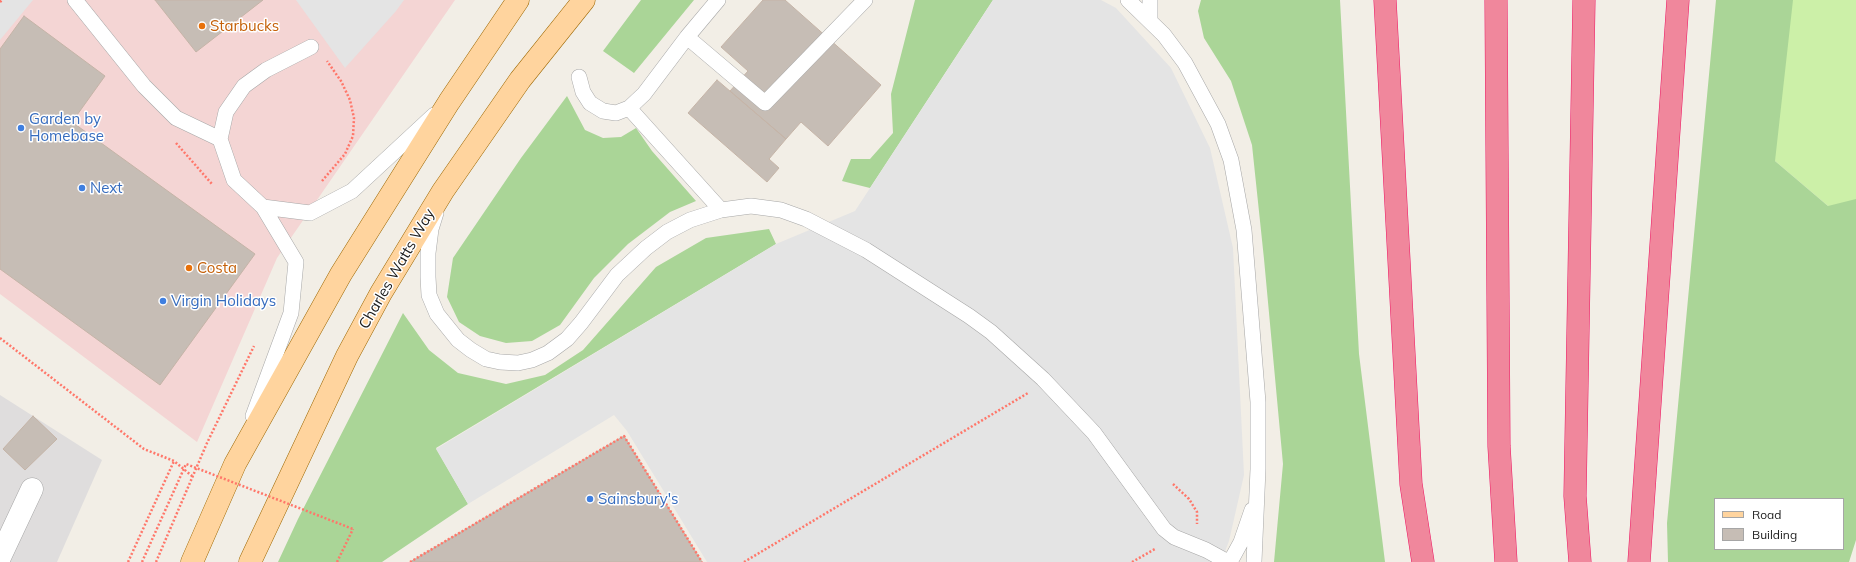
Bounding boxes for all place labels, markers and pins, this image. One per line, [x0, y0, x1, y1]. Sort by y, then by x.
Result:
place label: Starbucks [210, 17, 279, 35]
marker: Starbucks [197, 21, 207, 31]
place label: Garden by Homebase [29, 110, 104, 145]
marker: Garden by Homebase [16, 123, 26, 133]
place label: Next [90, 179, 123, 197]
marker: Next [77, 183, 87, 193]
place label: Costa [197, 259, 237, 277]
marker: Costa [184, 263, 194, 273]
place label: Virgin Holidays [171, 292, 276, 310]
marker: Virgin Holidays [158, 296, 168, 306]
place label: Sainsbury's [598, 490, 678, 508]
marker: Sainsbury's [585, 494, 595, 504]

